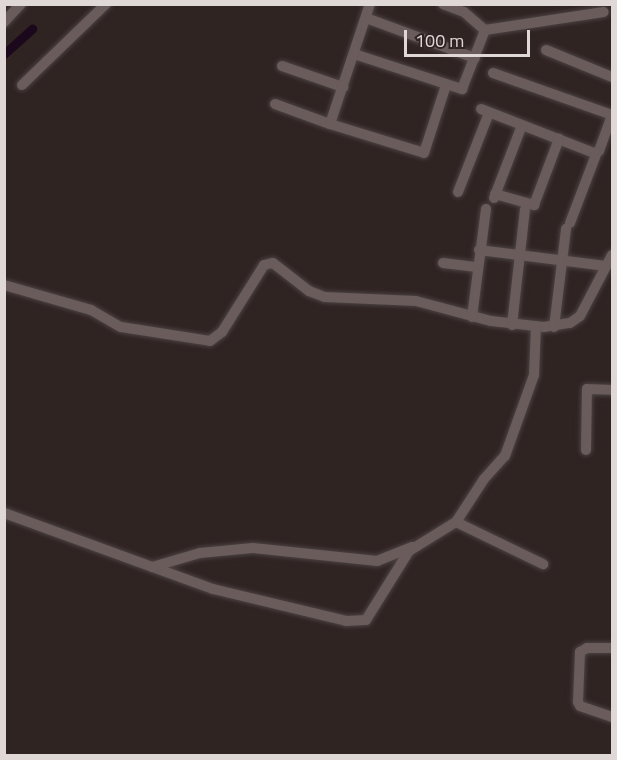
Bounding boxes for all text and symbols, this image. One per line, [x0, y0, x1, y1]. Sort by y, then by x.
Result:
scale bar [407, 18, 533, 56]
text: 100 m [415, 27, 464, 54]

